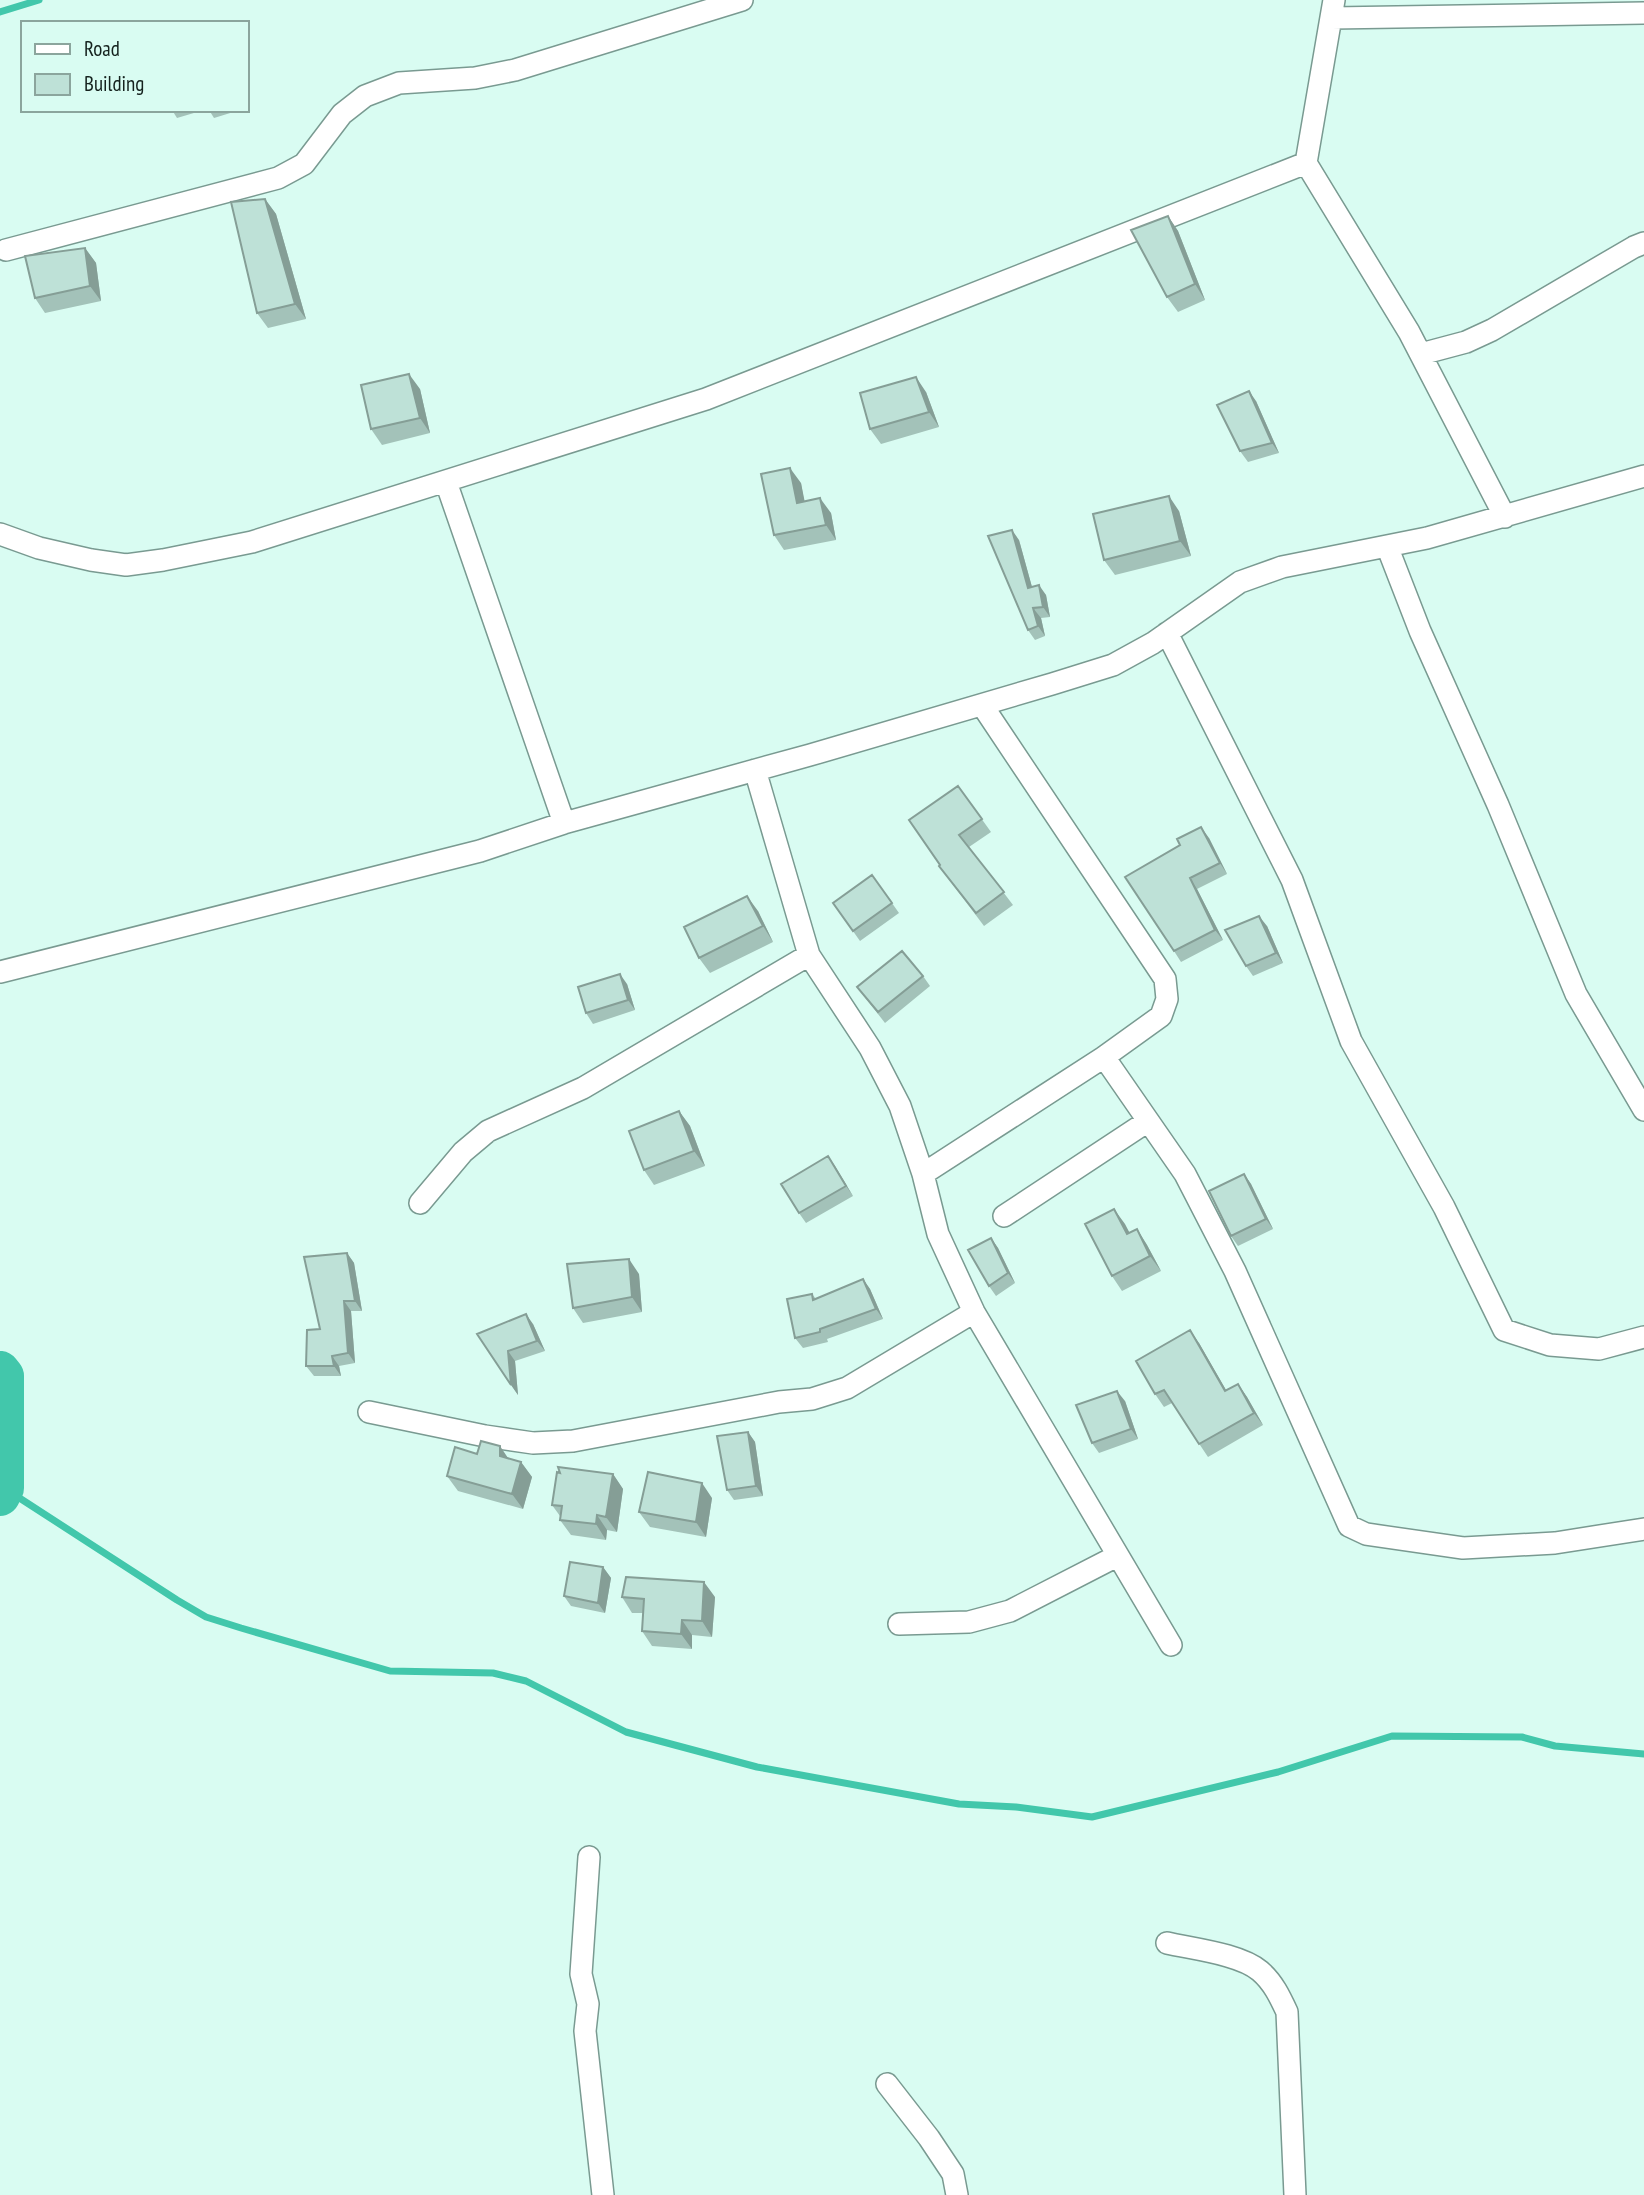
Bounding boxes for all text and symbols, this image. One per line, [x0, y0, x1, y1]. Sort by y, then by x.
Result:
legend [21, 21, 248, 112]
text: Road [84, 35, 120, 62]
text: Building [84, 70, 144, 97]

